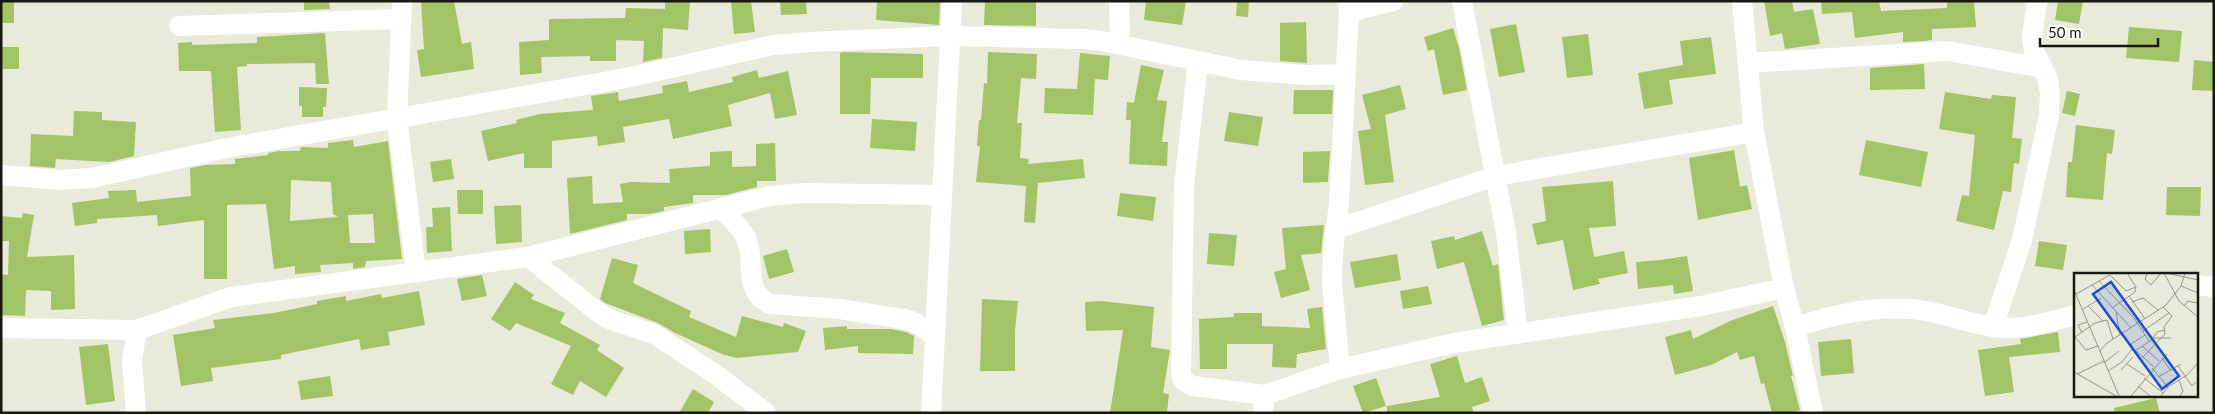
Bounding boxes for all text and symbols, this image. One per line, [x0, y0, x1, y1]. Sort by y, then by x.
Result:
scale bar [2040, 15, 2158, 47]
text: 50 m [2048, 23, 2082, 41]
inset map [2074, 273, 2198, 396]

